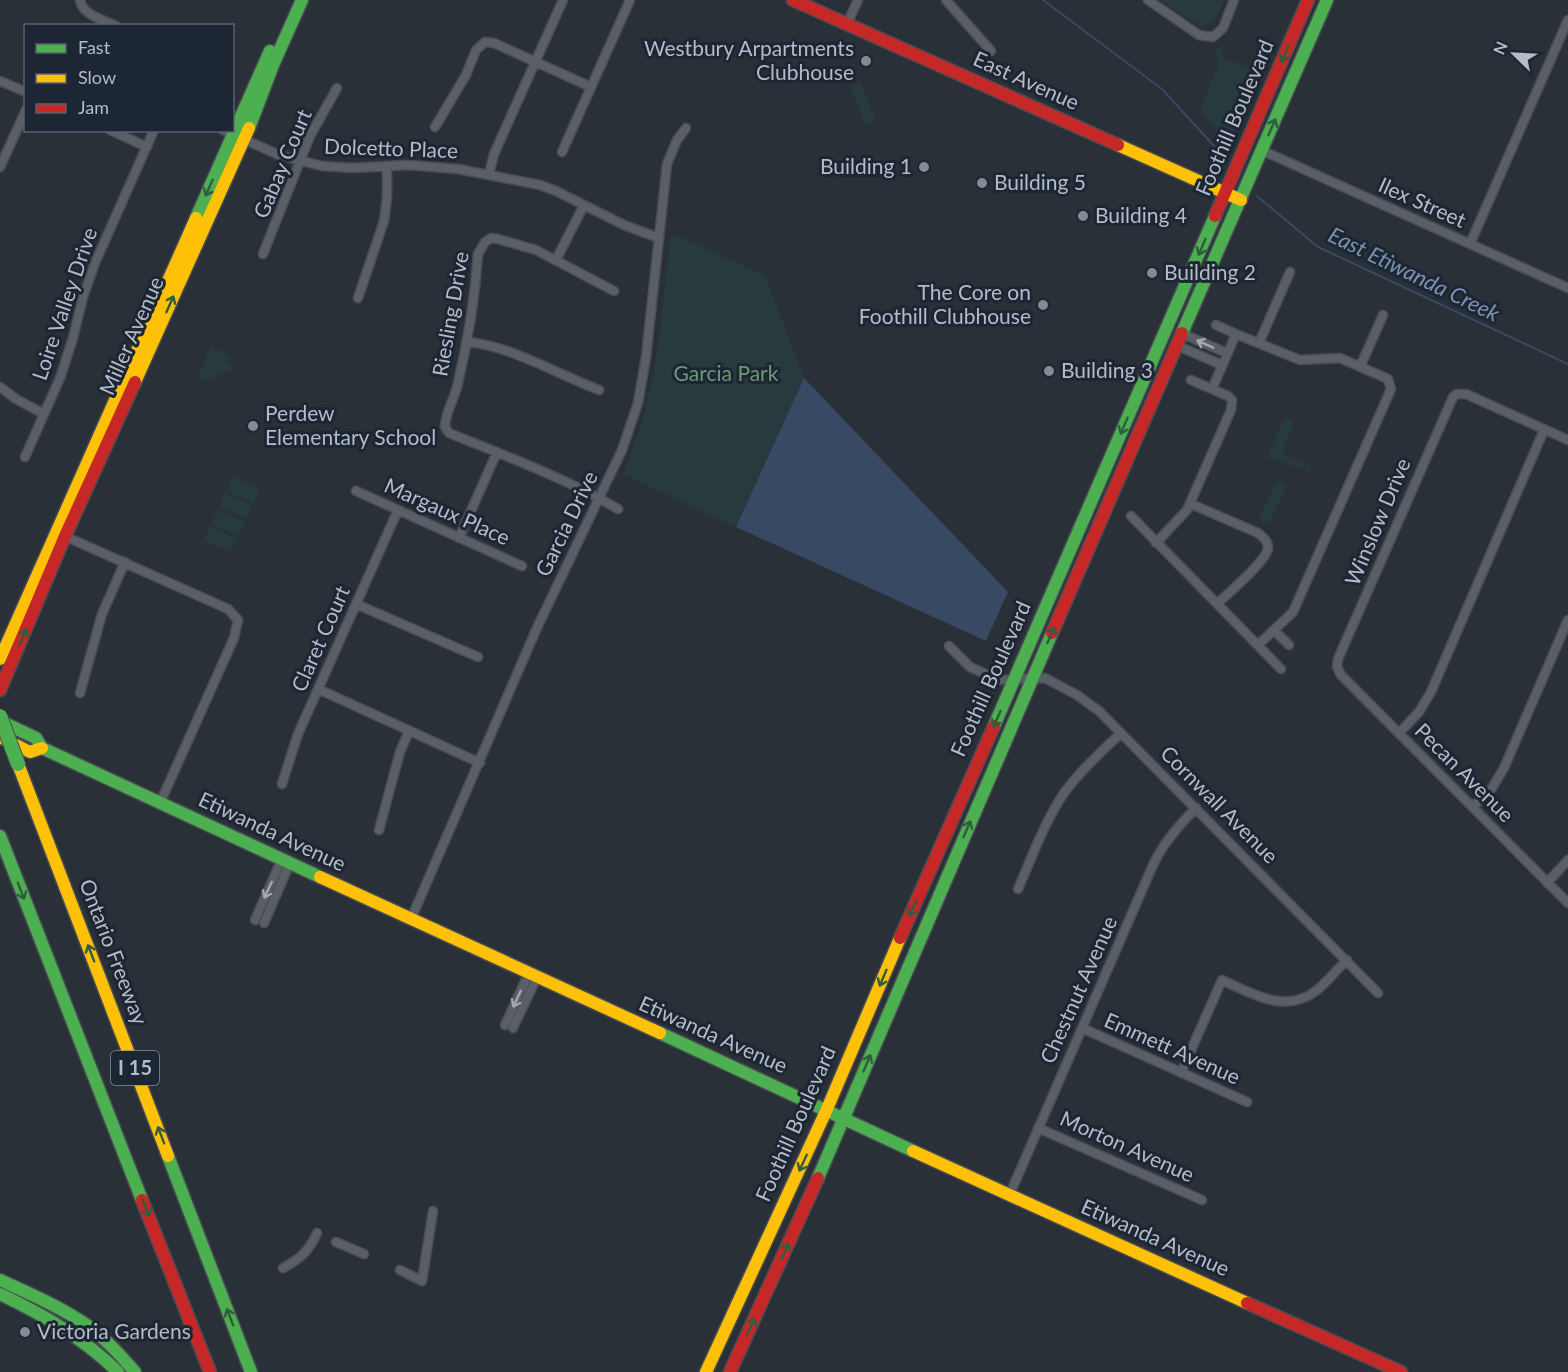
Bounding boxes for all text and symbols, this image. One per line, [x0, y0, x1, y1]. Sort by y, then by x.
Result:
legend [24, 24, 234, 132]
north arrow [1484, 24, 1544, 84]
place label: Westbury Arpartments Clubhouse [644, 35, 854, 84]
text: Fast [78, 36, 111, 58]
street label: Foothill Boulevard [1189, 36, 1278, 199]
text: N [1489, 38, 1511, 57]
one-way arrow [1279, 44, 1290, 62]
street label: East Avenue [970, 45, 1083, 114]
marker: Westbury Arpartments Clubhouse [859, 54, 873, 68]
text: Slow [78, 66, 116, 88]
text: Jam [78, 96, 109, 118]
street label: Gabay Court [247, 105, 316, 222]
one-way arrow [1266, 118, 1278, 136]
street label: Dolcetto Place [324, 133, 458, 162]
place label: Building 1 [820, 153, 912, 178]
marker: Building 1 [917, 160, 931, 174]
place label: Building 5 [994, 169, 1086, 194]
street label: Ilex Street [1375, 171, 1470, 232]
marker: Building 5 [975, 176, 989, 190]
one-way arrow [203, 179, 214, 197]
place label: Building 4 [1095, 202, 1187, 227]
marker: Building 4 [1076, 209, 1090, 223]
water label: East Etiwanda Creek [1324, 220, 1505, 327]
street label: Loire Valley Drive [26, 224, 101, 383]
one-way arrow [1195, 237, 1207, 255]
street label: Riesling Drive [426, 249, 473, 378]
place label: Building 2 [1164, 259, 1256, 284]
marker: Building 2 [1145, 266, 1159, 280]
street label: Miller Avenue [93, 272, 168, 398]
place label: The Core on Foothill Clubhouse [859, 279, 1031, 328]
one-way arrow [164, 296, 176, 314]
marker: The Core on Foothill Clubhouse [1036, 298, 1050, 312]
one-way arrow [1197, 337, 1215, 349]
place label: Building 3 [1061, 357, 1153, 382]
park label: Garcia Park [674, 360, 779, 385]
marker: Building 3 [1042, 364, 1056, 378]
place label: Perdew Elementary School [265, 400, 436, 449]
one-way arrow [1118, 416, 1129, 434]
marker: Perdew Elementary School [246, 419, 260, 433]
street label: Winslow Drive [1339, 454, 1415, 589]
street label: Garcia Drive [529, 467, 602, 580]
street label: Margaux Place [381, 472, 514, 549]
street label: Claret Court [285, 581, 354, 695]
street label: Foothill Boulevard [944, 597, 1035, 760]
one-way arrow [1046, 626, 1058, 644]
one-way arrow [18, 628, 29, 646]
one-way arrow [991, 709, 1002, 727]
street label: Pecan Avenue [1410, 717, 1520, 827]
street label: Cornwall Avenue [1156, 740, 1284, 868]
street label: Etiwanda Avenue [195, 786, 350, 876]
one-way arrow [962, 820, 973, 839]
street label: Ontario Freeway [75, 875, 154, 1028]
one-way arrow [262, 880, 274, 898]
one-way arrow [17, 881, 28, 899]
one-way arrow [907, 898, 918, 917]
street label: Chestnut Avenue [1034, 912, 1121, 1067]
one-way arrow [85, 944, 96, 963]
one-way arrow [877, 969, 888, 987]
one-way arrow [510, 989, 522, 1007]
street label: Etiwanda Avenue [636, 990, 792, 1077]
street label: Emmett Avenue [1101, 1007, 1244, 1089]
street label: Foothill Boulevard [749, 1042, 840, 1205]
road number: I 15 [111, 1051, 159, 1085]
one-way arrow [862, 1055, 873, 1073]
street label: Morton Avenue [1057, 1105, 1198, 1186]
one-way arrow [154, 1126, 165, 1145]
one-way arrow [797, 1153, 808, 1171]
street label: Etiwanda Avenue [1078, 1193, 1234, 1280]
one-way arrow [141, 1198, 152, 1217]
one-way arrow [780, 1243, 791, 1261]
one-way arrow [224, 1309, 235, 1327]
one-way arrow [746, 1317, 758, 1335]
place label: Victoria Gardens [37, 1318, 191, 1343]
marker: Victoria Gardens [18, 1325, 32, 1339]

